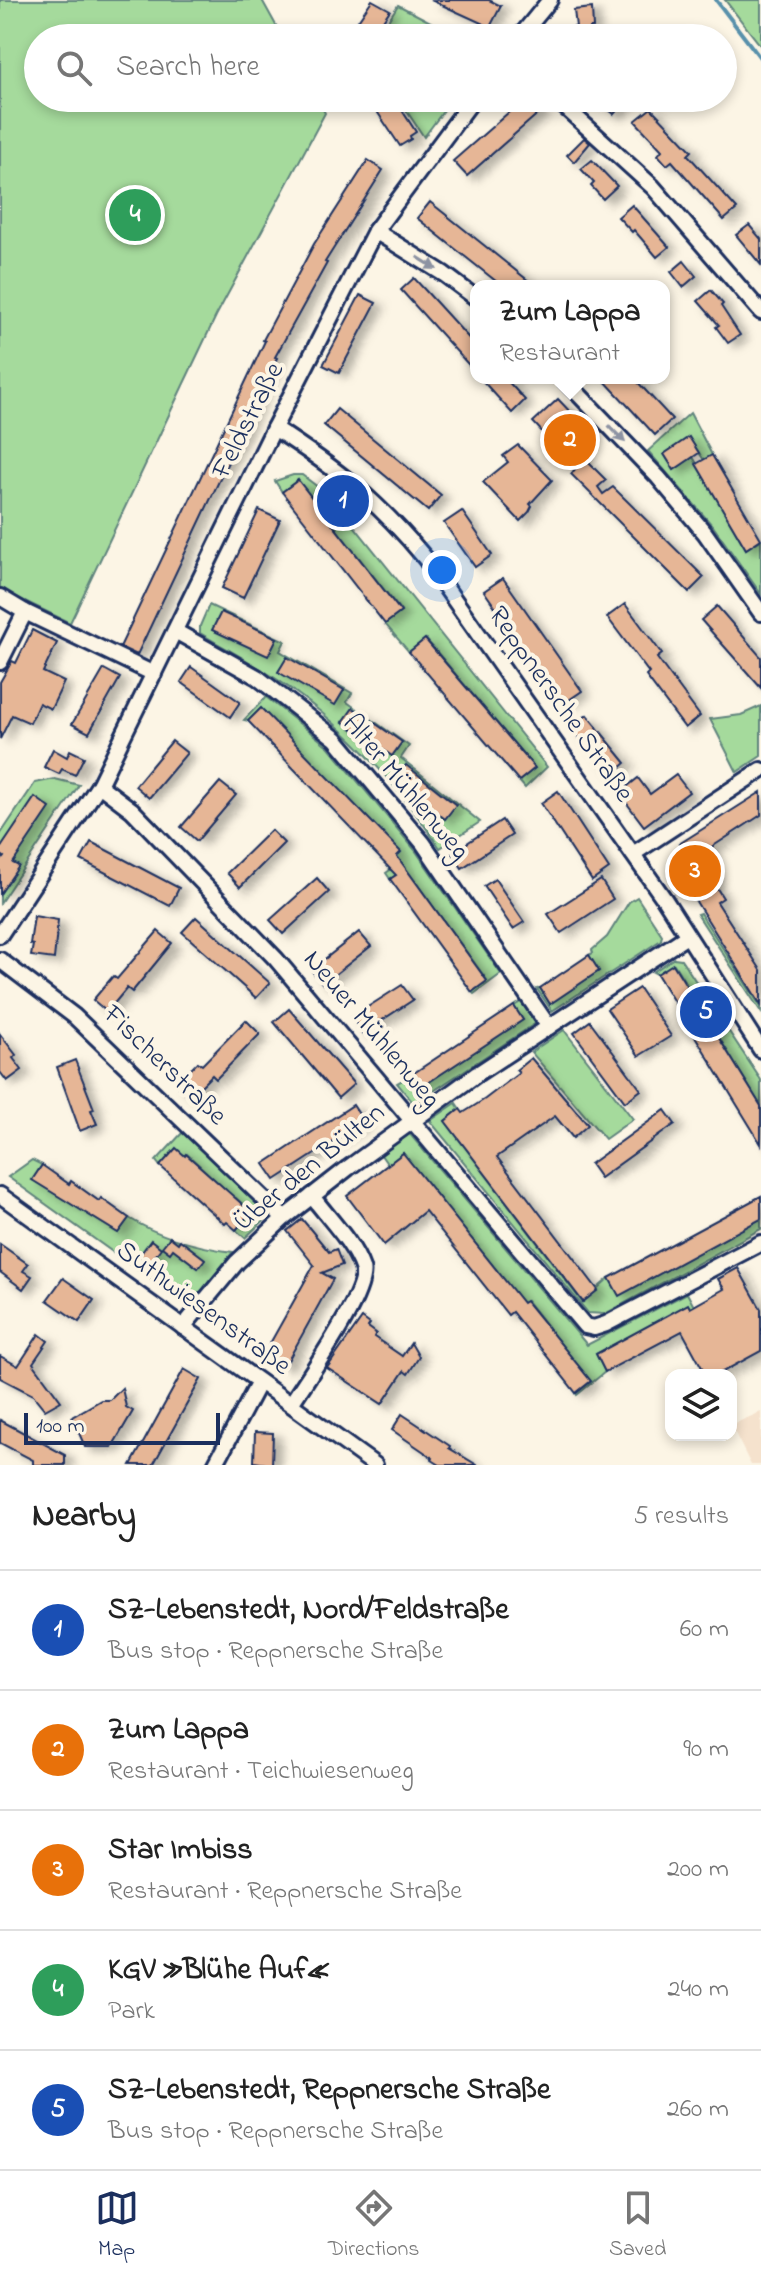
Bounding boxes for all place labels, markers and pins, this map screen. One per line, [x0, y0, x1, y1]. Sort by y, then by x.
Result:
pin: 4 [109, 185, 161, 245]
pin: 2 [544, 410, 596, 470]
pin: 1 [317, 471, 369, 531]
pin: 3 [669, 841, 721, 901]
pin: 5 [680, 982, 732, 1042]

